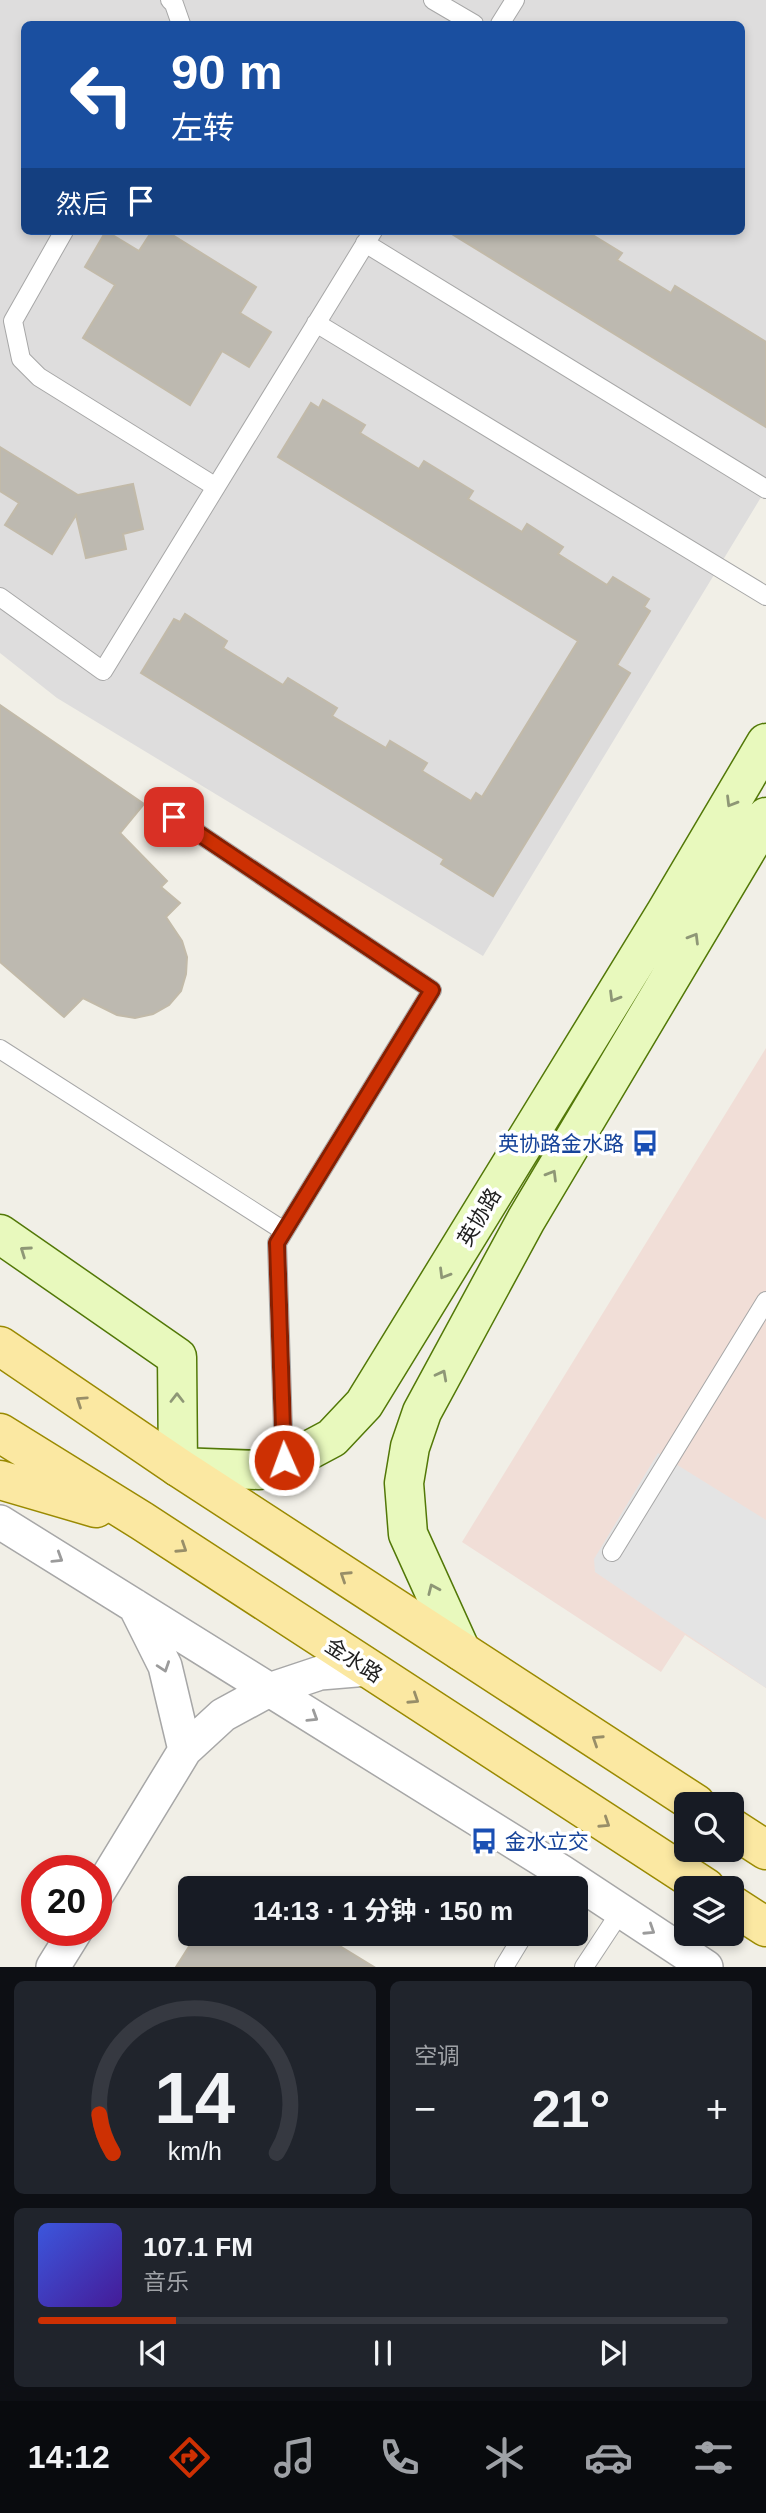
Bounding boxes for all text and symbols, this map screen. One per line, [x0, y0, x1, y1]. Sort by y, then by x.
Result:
text: 90 m [171, 45, 283, 99]
icon: left [56, 49, 147, 140]
text: 左转 [171, 110, 235, 146]
icon: arrive [122, 182, 160, 220]
text: 然后 [56, 189, 108, 219]
pin [144, 787, 204, 847]
one-way arrow [726, 794, 739, 807]
icon: arrive [155, 798, 193, 836]
one-way arrow [686, 933, 699, 946]
one-way arrow [609, 989, 622, 1002]
bus stop icon: 英协路金水路 [630, 1128, 660, 1158]
place label: 英协路金水路 [498, 1132, 624, 1155]
one-way arrow [544, 1170, 557, 1183]
street label: 英协路 [453, 1184, 505, 1250]
one-way arrow [20, 1247, 33, 1259]
one-way arrow [439, 1267, 452, 1280]
one-way arrow [434, 1369, 447, 1382]
one-way arrow [169, 1393, 185, 1403]
one-way arrow [76, 1397, 89, 1409]
position arrow [247, 1423, 321, 1497]
one-way arrow [175, 1539, 188, 1552]
one-way arrow [50, 1549, 63, 1562]
one-way arrow [340, 1572, 353, 1584]
one-way arrow [427, 1584, 441, 1596]
street label: 金水路 [321, 1633, 387, 1687]
one-way arrow [156, 1661, 170, 1673]
one-way arrow [406, 1691, 419, 1703]
one-way arrow [306, 1709, 319, 1722]
one-way arrow [592, 1736, 605, 1749]
map controls [674, 1792, 744, 1946]
button: search [674, 1792, 744, 1862]
one-way arrow [597, 1814, 610, 1827]
bus stop icon: 金水立交 [469, 1826, 499, 1856]
place label: 金水立交 [505, 1830, 589, 1853]
speed limit sign: 20 [21, 1855, 112, 1946]
button: layers [674, 1876, 744, 1946]
text: 14:13 · 1 分钟 · 150 m [253, 1896, 513, 1926]
one-way arrow [643, 1922, 656, 1935]
text: 空调 [414, 2043, 460, 2069]
text: 14 [155, 2058, 236, 2139]
text: 21° [532, 2080, 610, 2138]
text: − [414, 2088, 436, 2130]
text: + [706, 2088, 728, 2130]
text: km/h [168, 2137, 222, 2165]
text: 107.1 FM [143, 2232, 253, 2262]
text: 音乐 [143, 2269, 189, 2295]
icon: previous [134, 2334, 172, 2372]
icon: pause [364, 2334, 402, 2372]
icon: next [594, 2334, 632, 2372]
icon: directions [165, 2433, 214, 2482]
icon: music [270, 2433, 319, 2482]
icon: phone [375, 2433, 424, 2482]
icon: climate [480, 2433, 529, 2482]
icon: car [584, 2433, 633, 2482]
icon: filters [689, 2433, 738, 2482]
text: 14:12 [28, 2439, 110, 2475]

